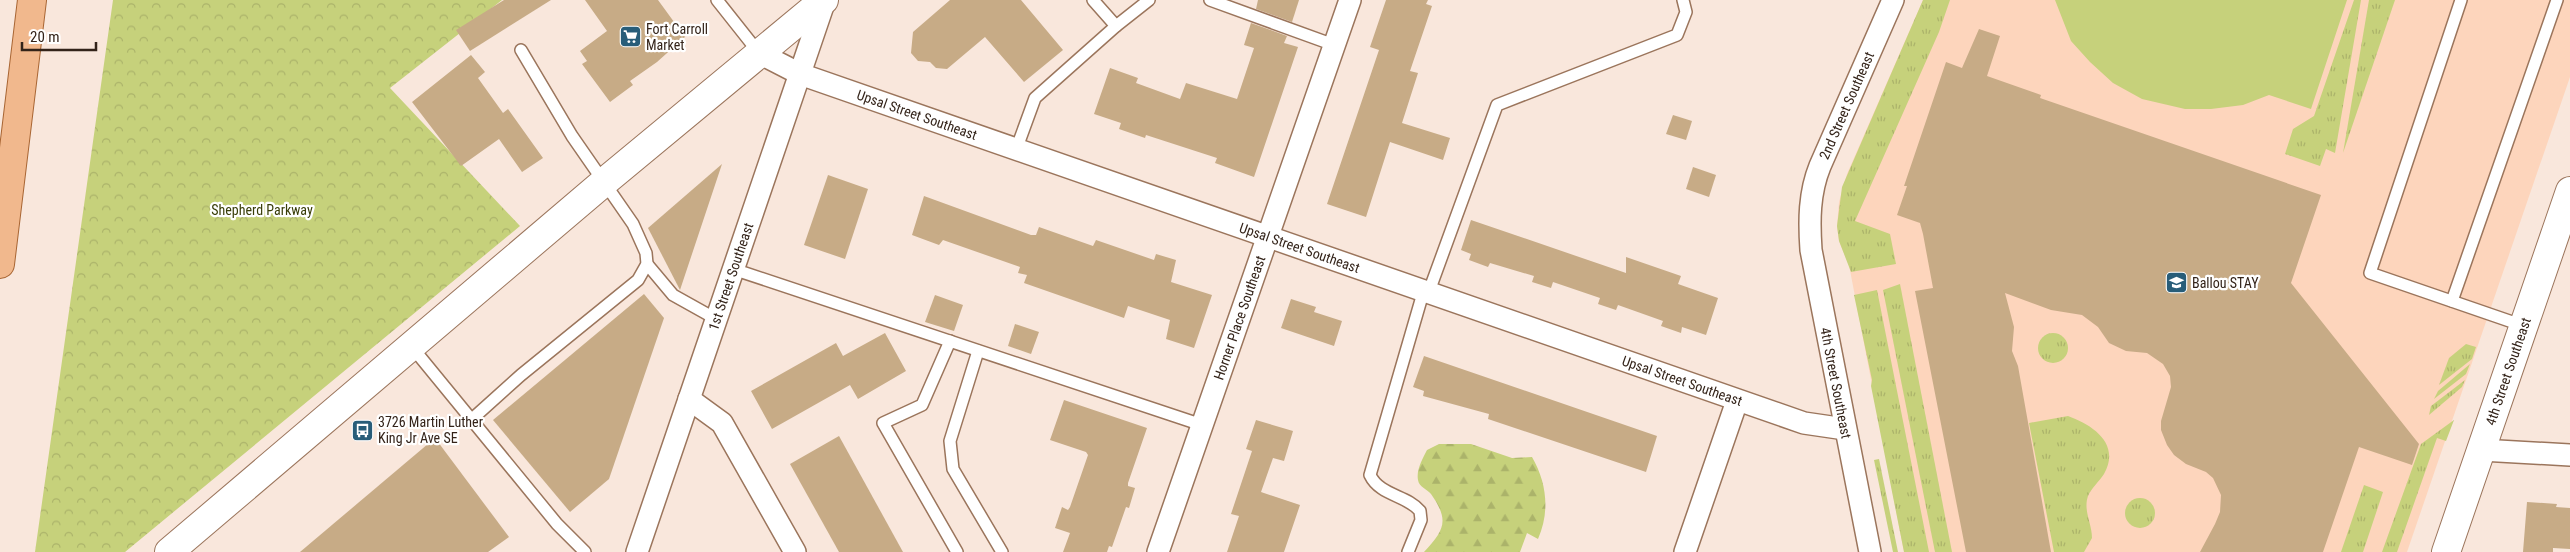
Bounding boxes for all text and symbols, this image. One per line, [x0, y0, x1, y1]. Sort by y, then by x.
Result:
scale bar [22, 20, 96, 52]
place label: Fort Carroll Market [646, 21, 708, 53]
supermarket icon: Fort Carroll Market [618, 25, 642, 49]
text: 20 m [30, 28, 60, 46]
street label: 2nd Street Southeast [1816, 49, 1877, 162]
street label: Upsal Street Southeast [855, 86, 979, 143]
park label: Shepherd Parkway [211, 202, 313, 218]
street label: Upsal Street Southeast [1237, 219, 1362, 276]
street label: 1st Street Southeast [705, 221, 757, 332]
street label: Horner Place Southeast [1210, 253, 1268, 382]
school or university icon: Ballou STAY [2164, 271, 2188, 295]
place label: Ballou STAY [2192, 275, 2259, 291]
street label: 4th Street Southeast [2482, 315, 2534, 427]
street label: 4th Street Southeast [1817, 326, 1855, 440]
street label: Upsal Street Southeast [1620, 352, 1744, 409]
place label: 3726 Martin Luther King Jr Ave SE [378, 414, 483, 446]
bus stop icon: 3726 Martin Luther King Jr Ave SE [350, 418, 374, 442]

